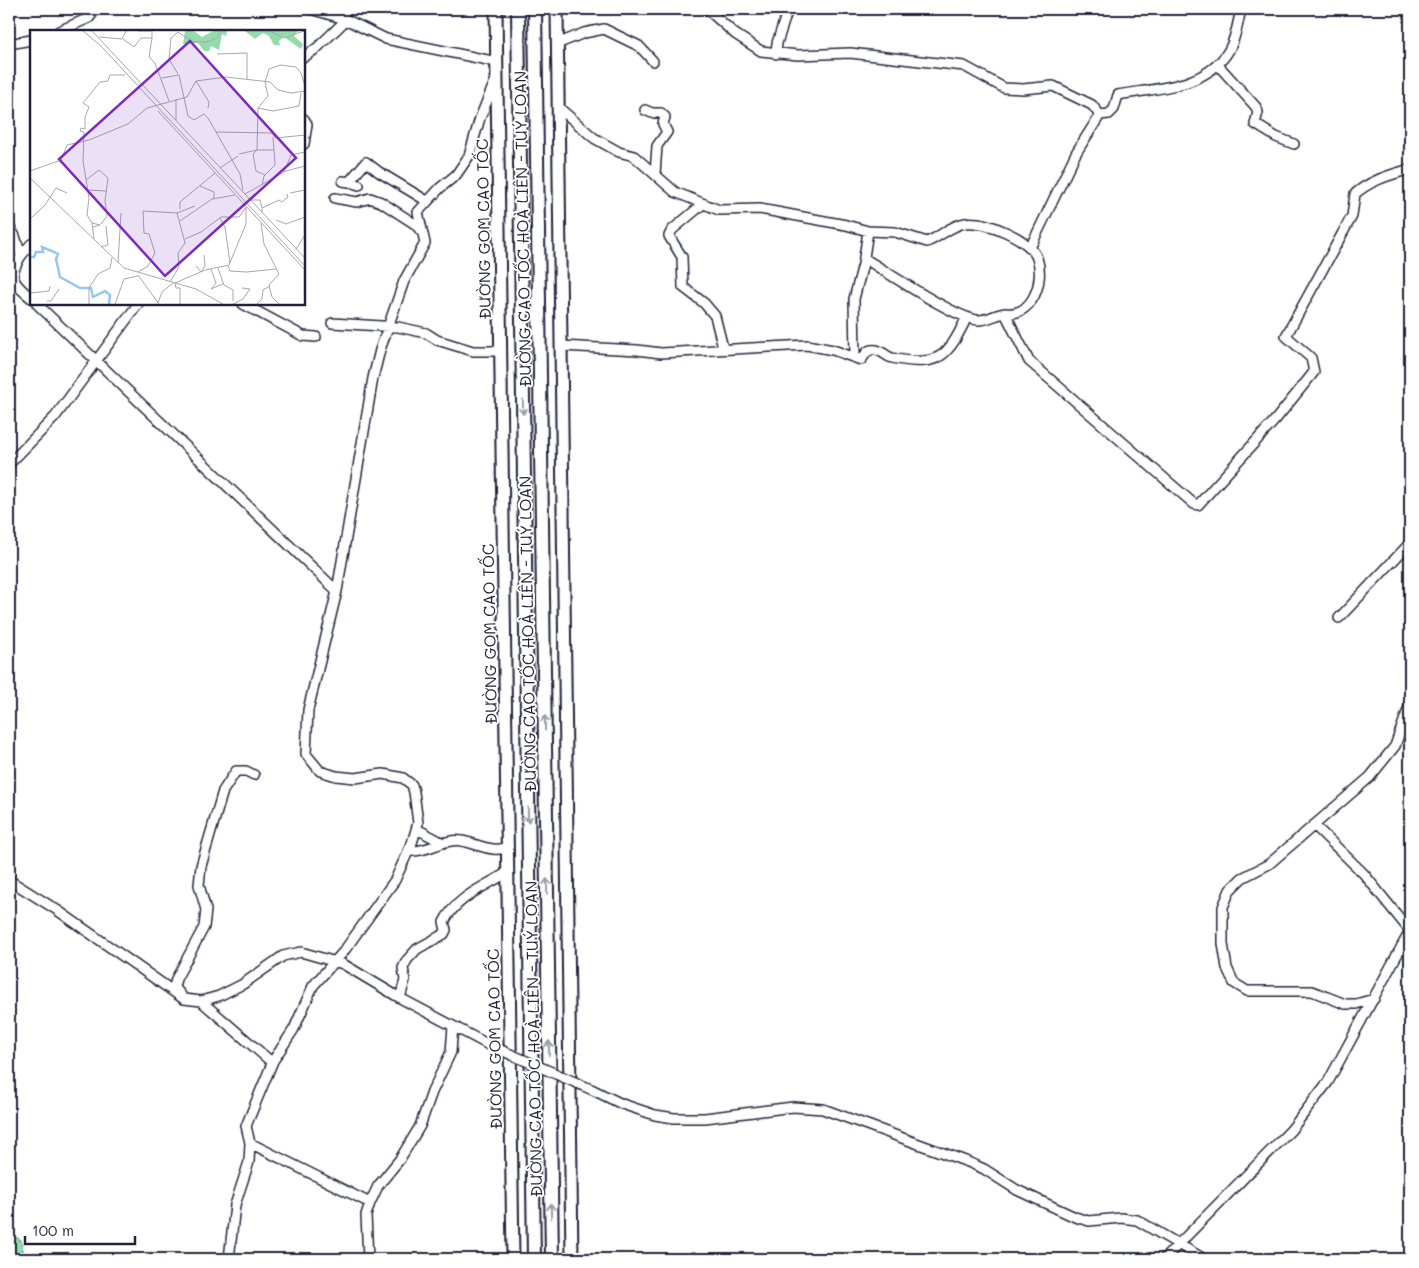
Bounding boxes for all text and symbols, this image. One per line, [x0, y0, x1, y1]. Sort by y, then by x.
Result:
inset map [30, 30, 305, 305]
street label: ĐƯỜNG CAO TỐC HOÀ LIÊN - TUÝ LOAN [509, 71, 535, 387]
street label: ĐƯỜNG GOM CAO TỐC [471, 138, 495, 320]
one-way arrow [518, 399, 528, 415]
street label: ĐƯỜNG CAO TỐC HOÀ LIÊN - TUÝ LOAN [514, 476, 540, 792]
street label: ĐƯỜNG GOM CAO TỐC [477, 543, 501, 725]
one-way arrow [540, 715, 550, 732]
one-way arrow [523, 806, 533, 823]
one-way arrow [542, 878, 552, 894]
street label: ĐƯỜNG CAO TỐC HOÀ LIÊN - TUÝ LOAN [520, 881, 546, 1197]
street label: ĐƯỜNG GOM CAO TỐC [482, 948, 506, 1130]
one-way arrow [544, 1040, 554, 1056]
one-way arrow [546, 1203, 556, 1219]
scale bar [25, 1213, 135, 1245]
text: 100 m [32, 1220, 74, 1240]

